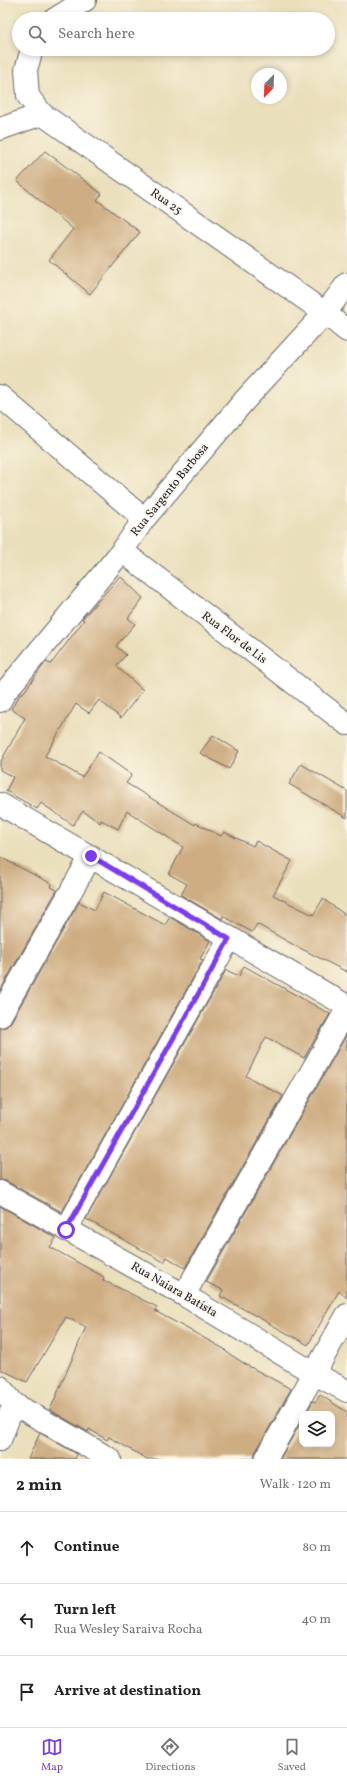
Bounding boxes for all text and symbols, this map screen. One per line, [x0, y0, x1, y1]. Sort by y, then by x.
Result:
search box [12, 12, 335, 56]
icon: search [26, 23, 48, 45]
text: Search here [58, 24, 135, 45]
north arrow [251, 68, 287, 104]
street label: Rua 25 [147, 185, 185, 219]
street label: Rua Sargento Barbosa [127, 440, 213, 540]
street label: Rua Flor de Lis [198, 608, 270, 668]
route end [82, 847, 100, 865]
route start [57, 1221, 75, 1239]
street label: Rua Naiara Batista [128, 1259, 220, 1321]
map controls [299, 1411, 335, 1447]
button: layers [299, 1411, 335, 1447]
text: 2 min [16, 1474, 62, 1497]
text: Walk · 120 m [260, 1476, 331, 1494]
icon: ahead [16, 1537, 38, 1559]
text: Continue [54, 1537, 119, 1558]
text: 80 m [302, 1539, 331, 1557]
text: Turn left [54, 1600, 116, 1621]
icon: left [16, 1609, 38, 1631]
text: 40 m [302, 1611, 331, 1629]
text: Rua Wesley Saraiva Rocha [54, 1621, 202, 1639]
icon: arrive [16, 1681, 38, 1703]
text: Arrive at destination [54, 1681, 201, 1702]
tab: Map [41, 1736, 63, 1775]
tab: Directions [145, 1736, 196, 1775]
tab: Saved [278, 1736, 306, 1775]

